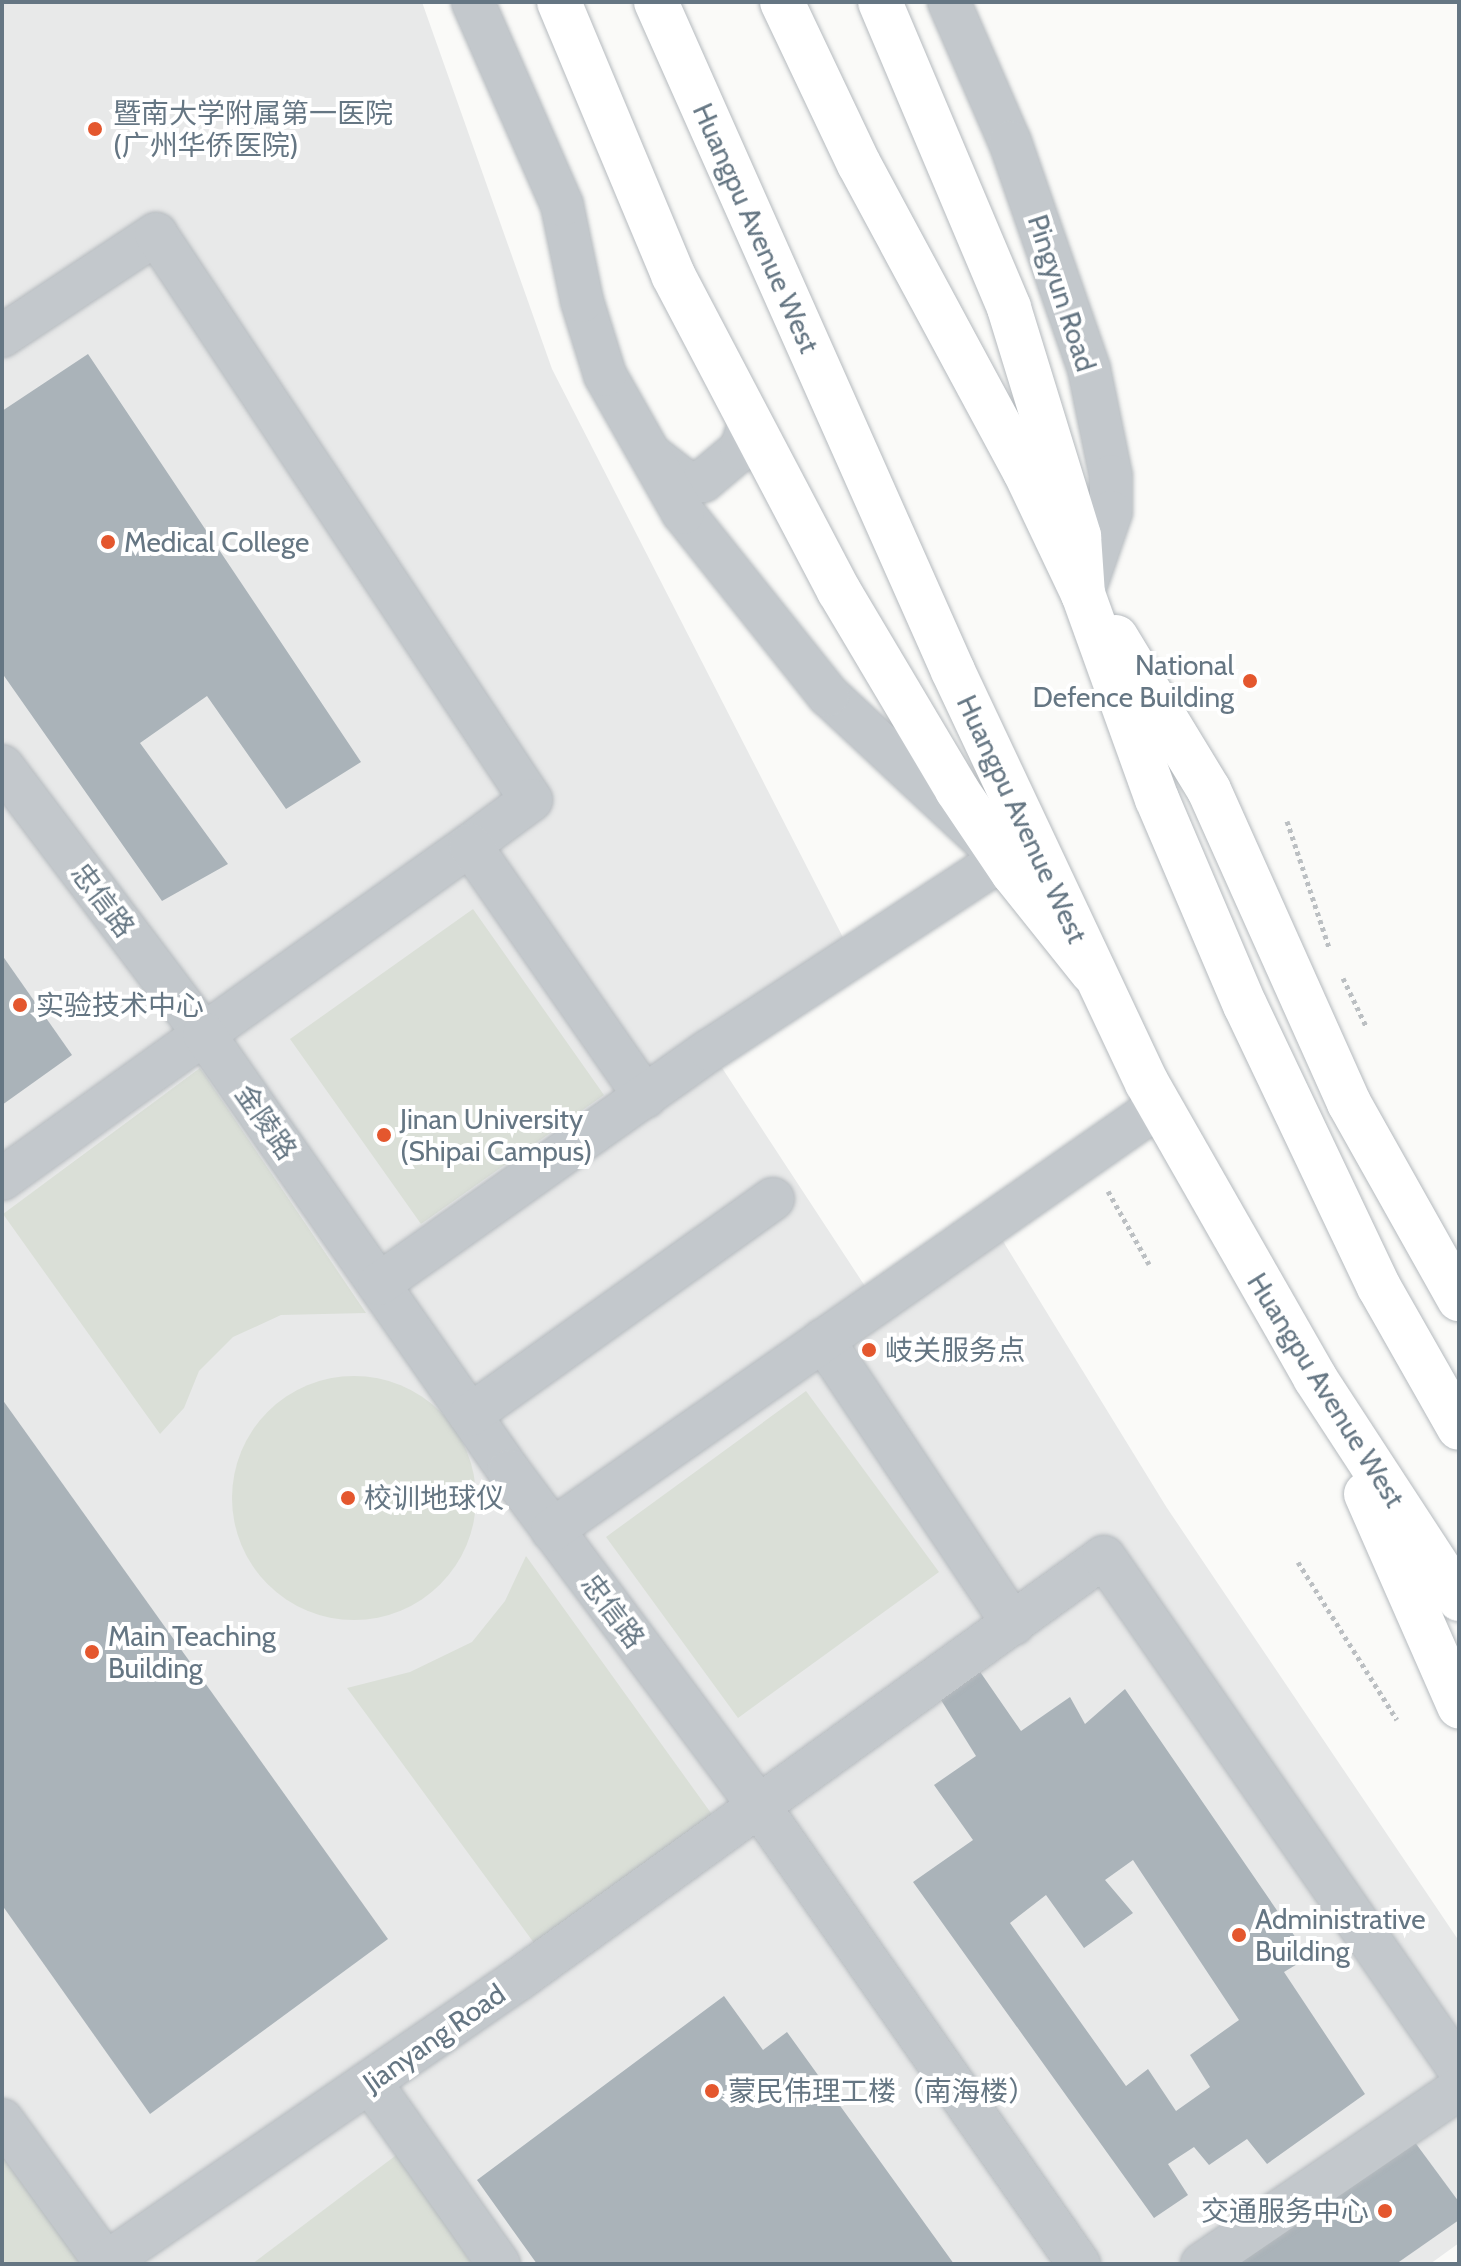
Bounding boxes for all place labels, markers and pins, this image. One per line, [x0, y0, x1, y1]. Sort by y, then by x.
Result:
place label: 暨南大学附属第一医院 (广州华侨医院) [113, 96, 393, 162]
marker: 暨南大学附属第一医院 (广州华侨医院) [84, 118, 106, 140]
place label: Medical College [124, 525, 309, 559]
marker: Medical College [99, 533, 117, 551]
place label: National Defence Building [1033, 648, 1234, 714]
marker: National Defence Building [1241, 672, 1259, 690]
place label: 实验技术中心 [36, 988, 204, 1022]
marker: 实验技术中心 [11, 996, 29, 1014]
place label: Jinan University (Shipai Campus) [400, 1102, 592, 1168]
marker: Jinan University (Shipai Campus) [375, 1126, 393, 1144]
place label: 岐关服务点 [885, 1333, 1025, 1367]
marker: 岐关服务点 [860, 1341, 878, 1359]
place label: 校训地球仪 [364, 1481, 504, 1515]
marker: 校训地球仪 [339, 1489, 357, 1507]
place label: Main Teaching Building [108, 1619, 276, 1685]
marker: Main Teaching Building [83, 1643, 101, 1661]
place label: Administrative Building [1255, 1902, 1426, 1968]
marker: Administrative Building [1230, 1926, 1248, 1944]
place label: 蒙民伟理工楼（南海楼） [728, 2074, 1036, 2108]
marker: 蒙民伟理工楼（南海楼） [703, 2082, 721, 2100]
place label: 交通服务中心 [1201, 2194, 1369, 2228]
marker: 交通服务中心 [1376, 2202, 1394, 2220]

